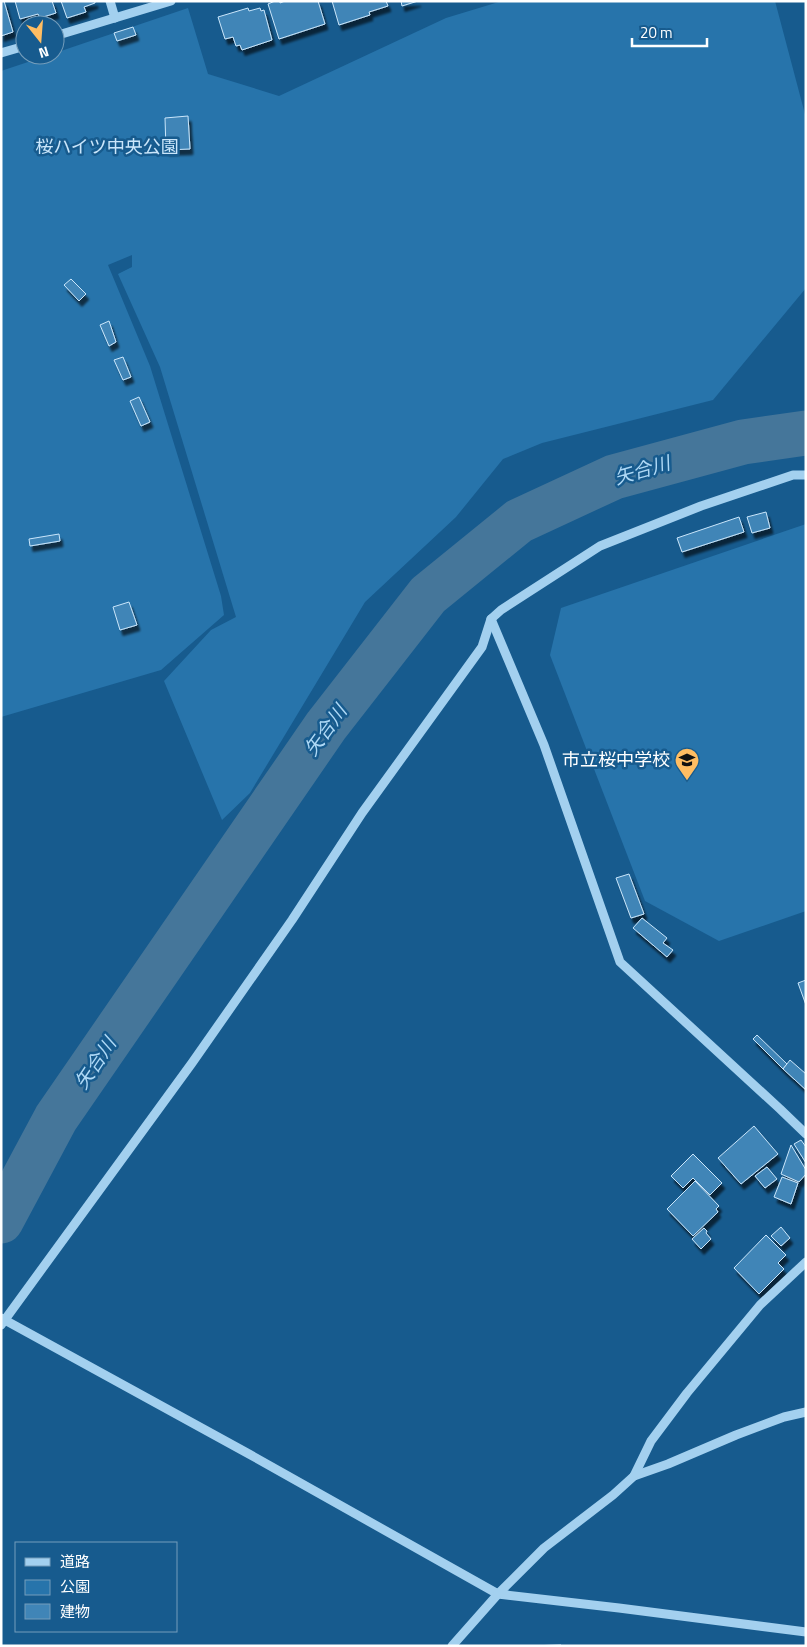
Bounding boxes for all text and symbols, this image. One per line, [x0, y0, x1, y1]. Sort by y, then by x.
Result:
north arrow [15, 15, 65, 65]
scale bar [632, 15, 707, 47]
text: 20 m [640, 21, 673, 44]
text: N [36, 41, 52, 64]
park label: 桜ハイツ中央公園 [35, 133, 179, 160]
water label: 矢合川 [610, 447, 675, 491]
water label: 矢合川 [296, 697, 354, 761]
place label: 市立桜中学校 [562, 746, 670, 773]
school or university icon: 市立桜中学校 [674, 747, 700, 781]
water label: 矢合川 [67, 1029, 124, 1094]
legend [15, 1542, 178, 1632]
text: 道路 [60, 1550, 90, 1573]
text: 公園 [60, 1575, 90, 1598]
text: 建物 [60, 1600, 90, 1623]

